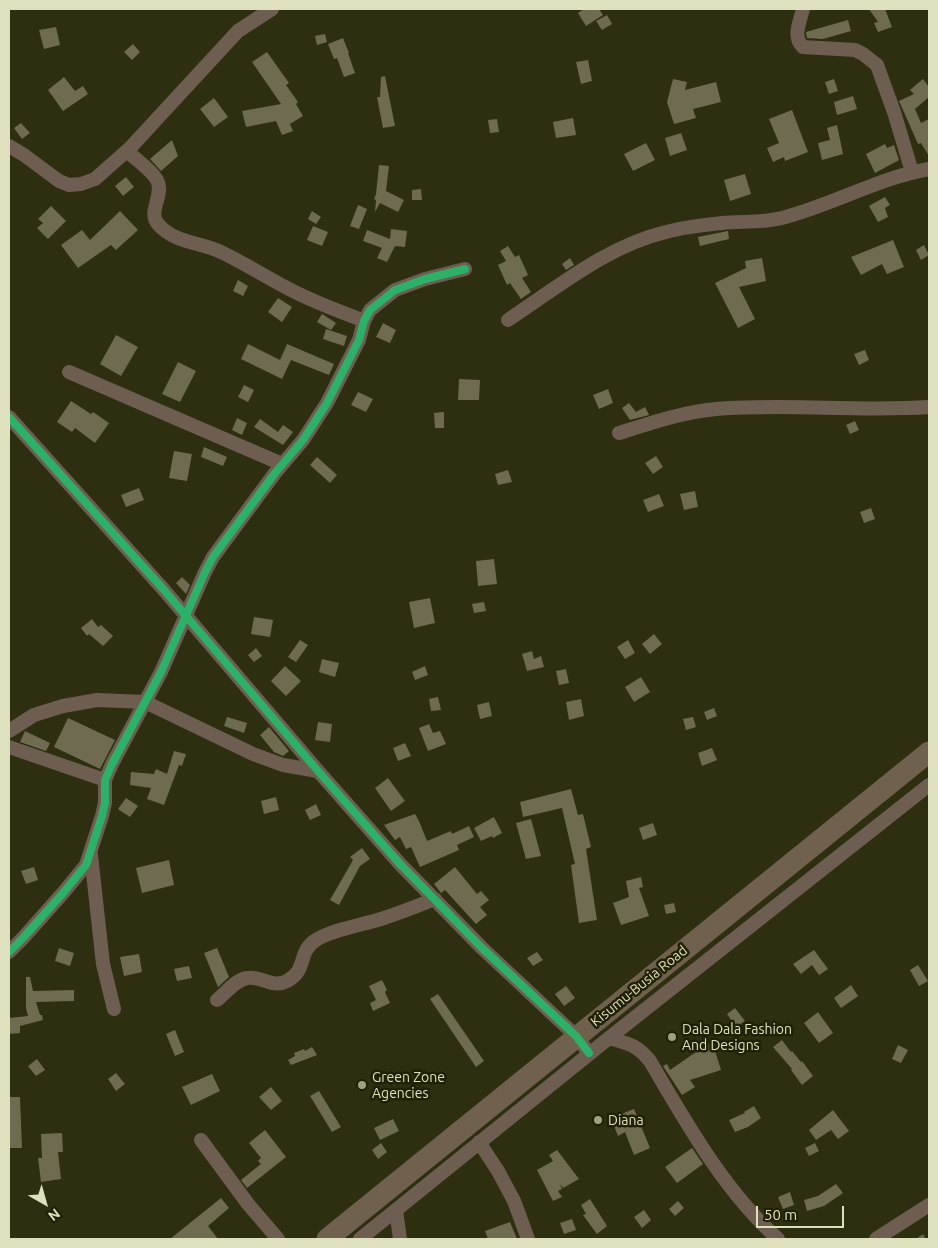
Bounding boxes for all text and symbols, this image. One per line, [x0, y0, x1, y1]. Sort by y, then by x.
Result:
street label: Kisumu-Busia Road [587, 942, 691, 1030]
place label: Dala Dala Fashion And Designs [682, 1021, 792, 1054]
marker: Dala Dala Fashion And Designs [666, 1031, 678, 1043]
place label: Green Zone Agencies [372, 1069, 445, 1102]
marker: Green Zone Agencies [356, 1079, 368, 1091]
place label: Diana [608, 1112, 644, 1128]
marker: Diana [592, 1114, 604, 1126]
north arrow [20, 1178, 70, 1228]
scale bar [758, 1196, 846, 1228]
text: N [45, 1205, 63, 1224]
text: 50 m [764, 1206, 797, 1223]

